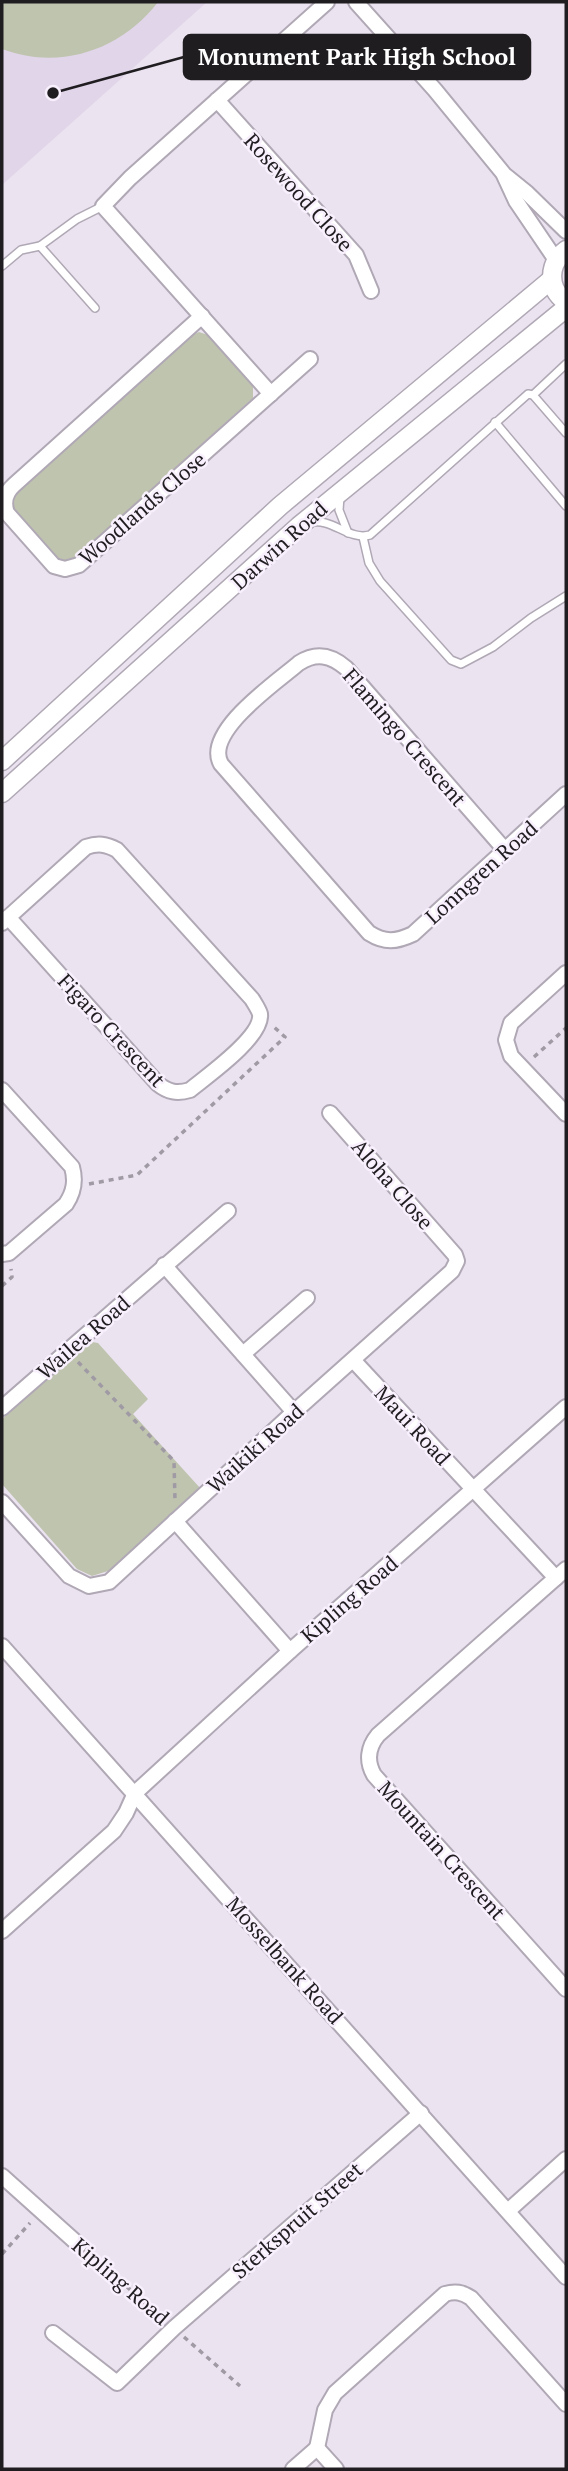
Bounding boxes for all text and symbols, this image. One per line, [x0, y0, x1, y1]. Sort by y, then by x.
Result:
callout: Monument Park High School [184, 35, 530, 79]
text: Monument Park High School [198, 41, 516, 72]
street label: Rosewood Close [238, 127, 360, 257]
street label: Woodlands Close [73, 445, 211, 571]
street label: Darwin Road [225, 494, 333, 595]
street label: Flamingo Crescent [337, 662, 473, 812]
street label: Lonngren Road [419, 814, 543, 930]
street label: Figaro Crescent [52, 967, 172, 1093]
street label: Aloha Close [346, 1133, 440, 1235]
street label: Wailea Road [31, 1289, 136, 1385]
street label: Maui Road [369, 1379, 457, 1471]
street label: Waikiki Road [201, 1397, 310, 1499]
street label: Kipling Road [295, 1549, 404, 1649]
street label: Mountain Crescent [372, 1774, 512, 1926]
street label: Mosselbank Road [220, 1890, 350, 2030]
street label: Sterkspruit Street [226, 2155, 369, 2285]
street label: Kipling Road [67, 2231, 176, 2331]

